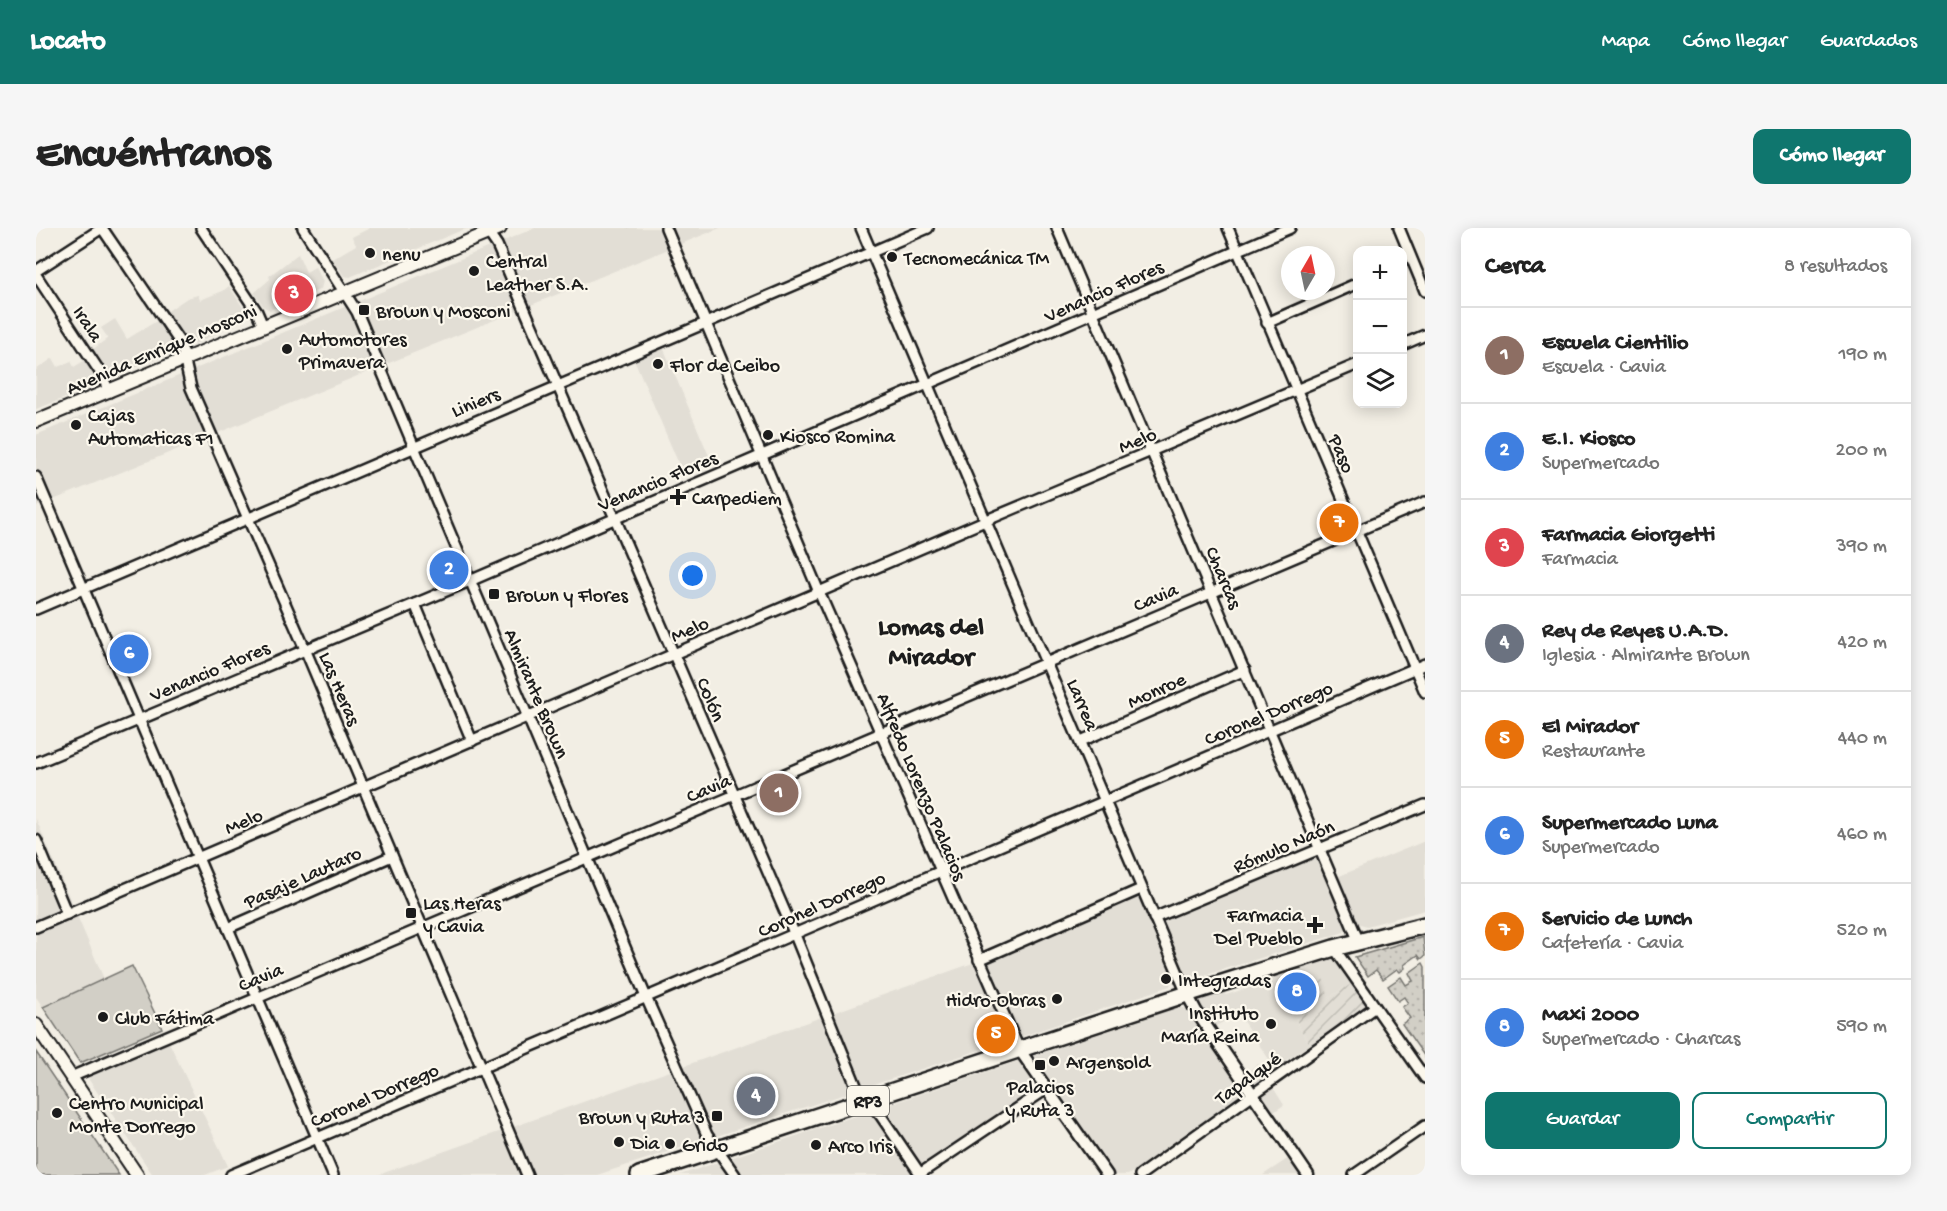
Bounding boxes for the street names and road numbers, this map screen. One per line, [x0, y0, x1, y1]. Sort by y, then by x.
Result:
street label: Venancio Flores [1041, 256, 1168, 330]
street label: Avenida Enrique Mosconi [64, 301, 261, 402]
street label: Irala [66, 302, 107, 348]
street label: Liniers [449, 384, 505, 424]
street label: Melo [1116, 424, 1161, 460]
street label: Paso [1321, 431, 1358, 477]
street label: Venancio Flores [594, 447, 722, 519]
street label: Charcas [1198, 544, 1245, 613]
street label: Cavia [1131, 579, 1183, 619]
street label: Melo [668, 613, 713, 649]
street label: Almirante Brown [497, 626, 573, 763]
street label: Venancio Flores [146, 637, 274, 709]
street label: Las Heras [312, 649, 364, 730]
street label: Monroe [1125, 669, 1191, 715]
street label: Colón [689, 675, 728, 726]
street label: Larrea [1060, 676, 1102, 736]
street label: Coronel Dorrego [1202, 678, 1337, 753]
street label: Alfredo Lorenzo Palacios [870, 690, 970, 885]
street label: Cavia [684, 770, 736, 810]
street label: Melo [222, 805, 267, 841]
street label: Rómulo Naón [1230, 816, 1339, 880]
street label: Pasaje Lautaro [240, 843, 366, 916]
street label: Coronel Dorrego [755, 868, 890, 945]
street label: Cavia [236, 959, 288, 999]
street label: Tapalqué [1211, 1048, 1287, 1112]
street label: Coronel Dorrego [308, 1060, 443, 1135]
road number: RP3 [847, 1086, 889, 1116]

